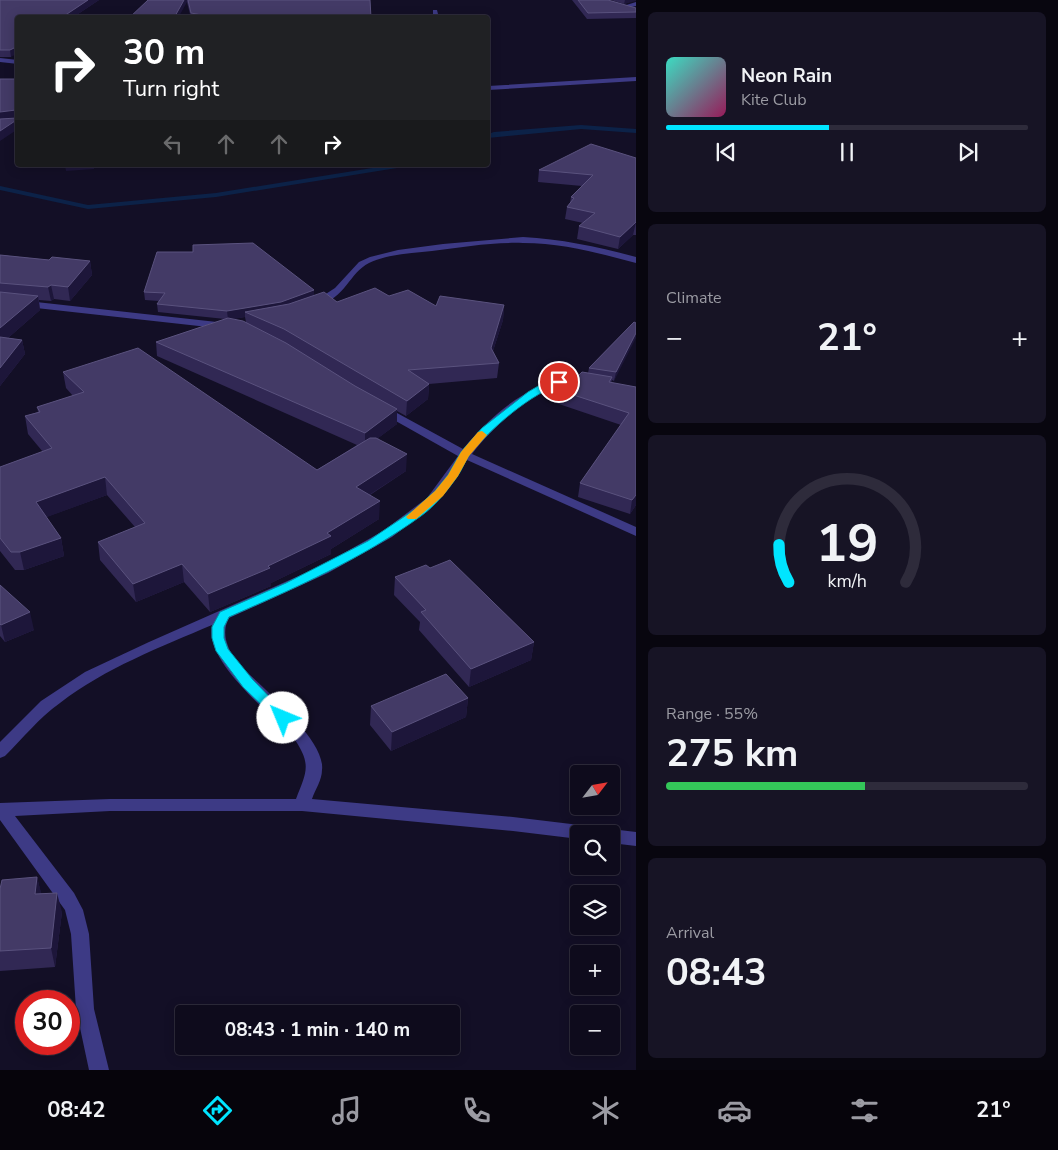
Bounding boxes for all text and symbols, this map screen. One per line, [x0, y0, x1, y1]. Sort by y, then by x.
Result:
text: 30 m [123, 29, 205, 76]
icon: right [40, 35, 105, 100]
text: Neon Rain [741, 63, 832, 89]
text: Turn right [123, 74, 219, 104]
text: Kite Club [741, 89, 807, 111]
icon: left [159, 130, 187, 158]
icon: ahead [212, 130, 240, 158]
icon: ahead [265, 130, 293, 158]
icon: right [318, 130, 346, 158]
icon: previous [712, 138, 740, 166]
icon: pause [833, 138, 861, 166]
icon: next [954, 138, 982, 166]
text: Climate [666, 287, 721, 309]
text: 21° [817, 312, 877, 363]
text: − [666, 319, 683, 357]
text: + [1011, 319, 1028, 357]
pin [538, 361, 580, 403]
icon: arrive [545, 368, 573, 396]
text: 19 [816, 508, 878, 579]
text: km/h [827, 569, 867, 593]
position arrow [256, 691, 308, 743]
text: Range · 55% [666, 703, 758, 725]
text: 275 km [666, 728, 798, 779]
north arrow [570, 765, 620, 815]
map controls [570, 765, 620, 1055]
button: search [570, 825, 620, 875]
button: layers [570, 885, 620, 935]
text: Arrival [666, 922, 714, 944]
button: + [570, 945, 620, 995]
text: 08:43 [666, 947, 767, 998]
speed limit sign: 30 [15, 990, 80, 1055]
button: − [570, 1005, 620, 1055]
text: 08:43 · 1 min · 140 m [225, 1017, 410, 1043]
icon: directions [200, 1093, 235, 1128]
icon: music [329, 1093, 364, 1128]
icon: phone [459, 1093, 494, 1128]
icon: climate [588, 1093, 623, 1128]
icon: car [717, 1093, 752, 1128]
icon: filters [847, 1093, 882, 1128]
text: 08:42 [47, 1095, 105, 1125]
text: 21° [976, 1095, 1011, 1125]

